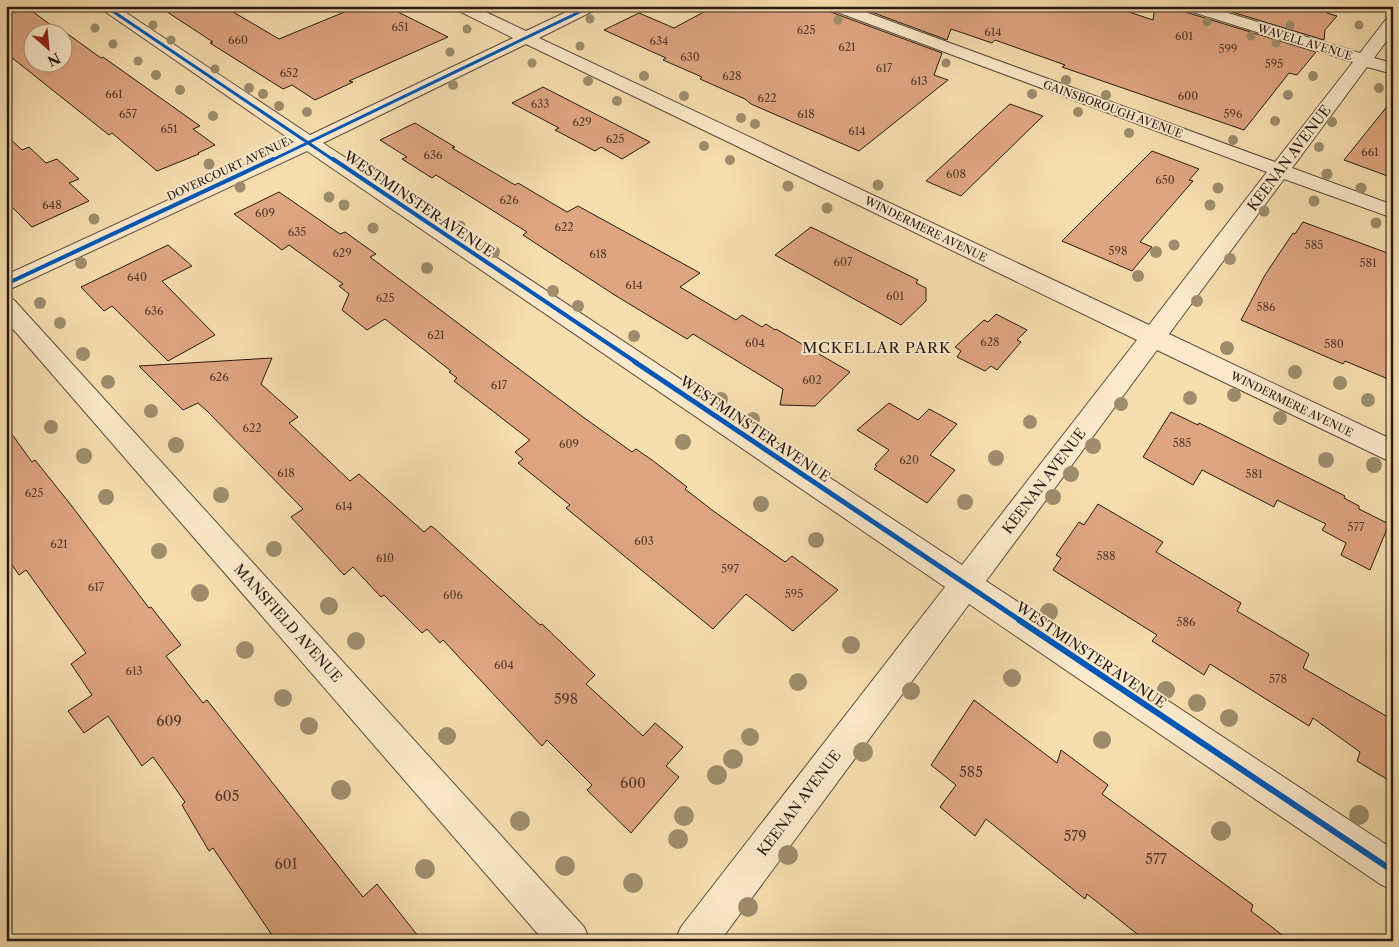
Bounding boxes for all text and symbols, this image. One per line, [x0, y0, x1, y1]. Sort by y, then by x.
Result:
house number: 651 [391, 20, 409, 34]
street label: WAVELL AVENUE [1255, 21, 1355, 63]
north arrow [22, 22, 72, 72]
house number: 625 [797, 23, 815, 37]
house number: 614 [984, 25, 1002, 39]
house number: 601 [1175, 29, 1193, 43]
house number: 660 [228, 33, 248, 47]
house number: 634 [650, 34, 668, 48]
house number: 621 [838, 40, 856, 54]
house number: 599 [1219, 42, 1237, 56]
text: N [44, 49, 63, 70]
house number: 630 [680, 50, 700, 64]
house number: 595 [1265, 57, 1283, 71]
house number: 617 [876, 61, 893, 75]
house number: 652 [280, 66, 298, 80]
house number: 628 [722, 69, 742, 83]
house number: 613 [910, 74, 928, 88]
street label: GAINSBOROUGH AVENUE [1041, 77, 1185, 141]
house number: 661 [105, 87, 123, 101]
house number: 600 [1178, 89, 1198, 103]
house number: 622 [757, 91, 777, 105]
house number: 633 [531, 97, 549, 111]
street label: KEENAN AVENUE [1243, 102, 1335, 214]
house number: 657 [119, 107, 137, 121]
house number: 618 [797, 107, 815, 121]
house number: 596 [1224, 107, 1243, 121]
house number: 629 [572, 115, 592, 129]
house number: 651 [160, 122, 178, 136]
house number: 614 [848, 124, 866, 138]
house number: 625 [606, 132, 624, 146]
street label: DOVERCOURT AVENUE [165, 134, 292, 204]
house number: 661 [1361, 145, 1379, 159]
street label: WESTMINSTER AVENUE [340, 146, 497, 261]
house number: 636 [424, 148, 443, 162]
house number: 608 [946, 167, 966, 181]
house number: 650 [1155, 173, 1175, 187]
house number: 626 [499, 193, 519, 207]
street label: WINDERMERE AVENUE [862, 193, 990, 265]
house number: 648 [42, 198, 62, 212]
house number: 609 [255, 206, 275, 220]
house number: 622 [554, 220, 574, 234]
house number: 635 [288, 225, 306, 239]
house number: 585 [1305, 238, 1323, 252]
house number: 598 [1109, 244, 1127, 258]
house number: 629 [332, 246, 352, 260]
house number: 618 [589, 247, 607, 261]
house number: 607 [834, 255, 853, 269]
house number: 581 [1359, 256, 1377, 270]
house number: 640 [127, 270, 147, 284]
house number: 614 [625, 278, 643, 292]
house number: 601 [886, 289, 904, 303]
house number: 625 [376, 291, 394, 305]
house number: 586 [1257, 300, 1276, 314]
house number: 636 [145, 304, 164, 318]
house number: 621 [427, 328, 445, 342]
house number: 628 [980, 335, 1000, 349]
house number: 604 [745, 336, 765, 350]
house number: 580 [1324, 337, 1344, 351]
district label: MCKELLAR PARK [802, 338, 952, 357]
street label: WINDERMERE AVENUE [1228, 368, 1356, 440]
house number: 626 [209, 370, 229, 384]
street label: WESTMINSTER AVENUE [676, 371, 833, 486]
house number: 602 [802, 373, 822, 387]
house number: 617 [491, 378, 508, 392]
house number: 622 [242, 421, 262, 435]
street label: KEENAN AVENUE [998, 425, 1090, 537]
house number: 585 [1173, 436, 1191, 450]
house number: 609 [559, 437, 579, 451]
house number: 620 [899, 453, 919, 467]
house number: 618 [277, 466, 295, 480]
house number: 581 [1245, 467, 1263, 481]
house number: 625 [25, 486, 43, 500]
house number: 614 [335, 499, 353, 513]
house number: 577 [1348, 520, 1365, 534]
house number: 603 [634, 534, 654, 548]
house number: 621 [50, 537, 68, 551]
house number: 588 [1096, 549, 1116, 563]
house number: 610 [376, 551, 394, 565]
street label: MANSFIELD AVENUE [230, 560, 346, 686]
house number: 597 [721, 562, 739, 576]
house number: 617 [88, 580, 105, 594]
house number: 595 [785, 587, 803, 601]
house number: 606 [443, 588, 463, 602]
street label: WESTMINSTER AVENUE [1012, 597, 1169, 712]
house number: 586 [1177, 615, 1196, 629]
house number: 604 [494, 658, 514, 672]
house number: 613 [125, 664, 143, 678]
house number: 578 [1269, 672, 1287, 686]
house number: 598 [554, 690, 578, 708]
house number: 609 [156, 712, 182, 730]
street label: KEENAN AVENUE [753, 747, 845, 859]
house number: 585 [959, 763, 983, 781]
house number: 600 [620, 774, 646, 792]
house number: 605 [215, 787, 239, 805]
house number: 579 [1064, 827, 1086, 845]
house number: 577 [1145, 850, 1167, 868]
house number: 601 [275, 855, 298, 873]

